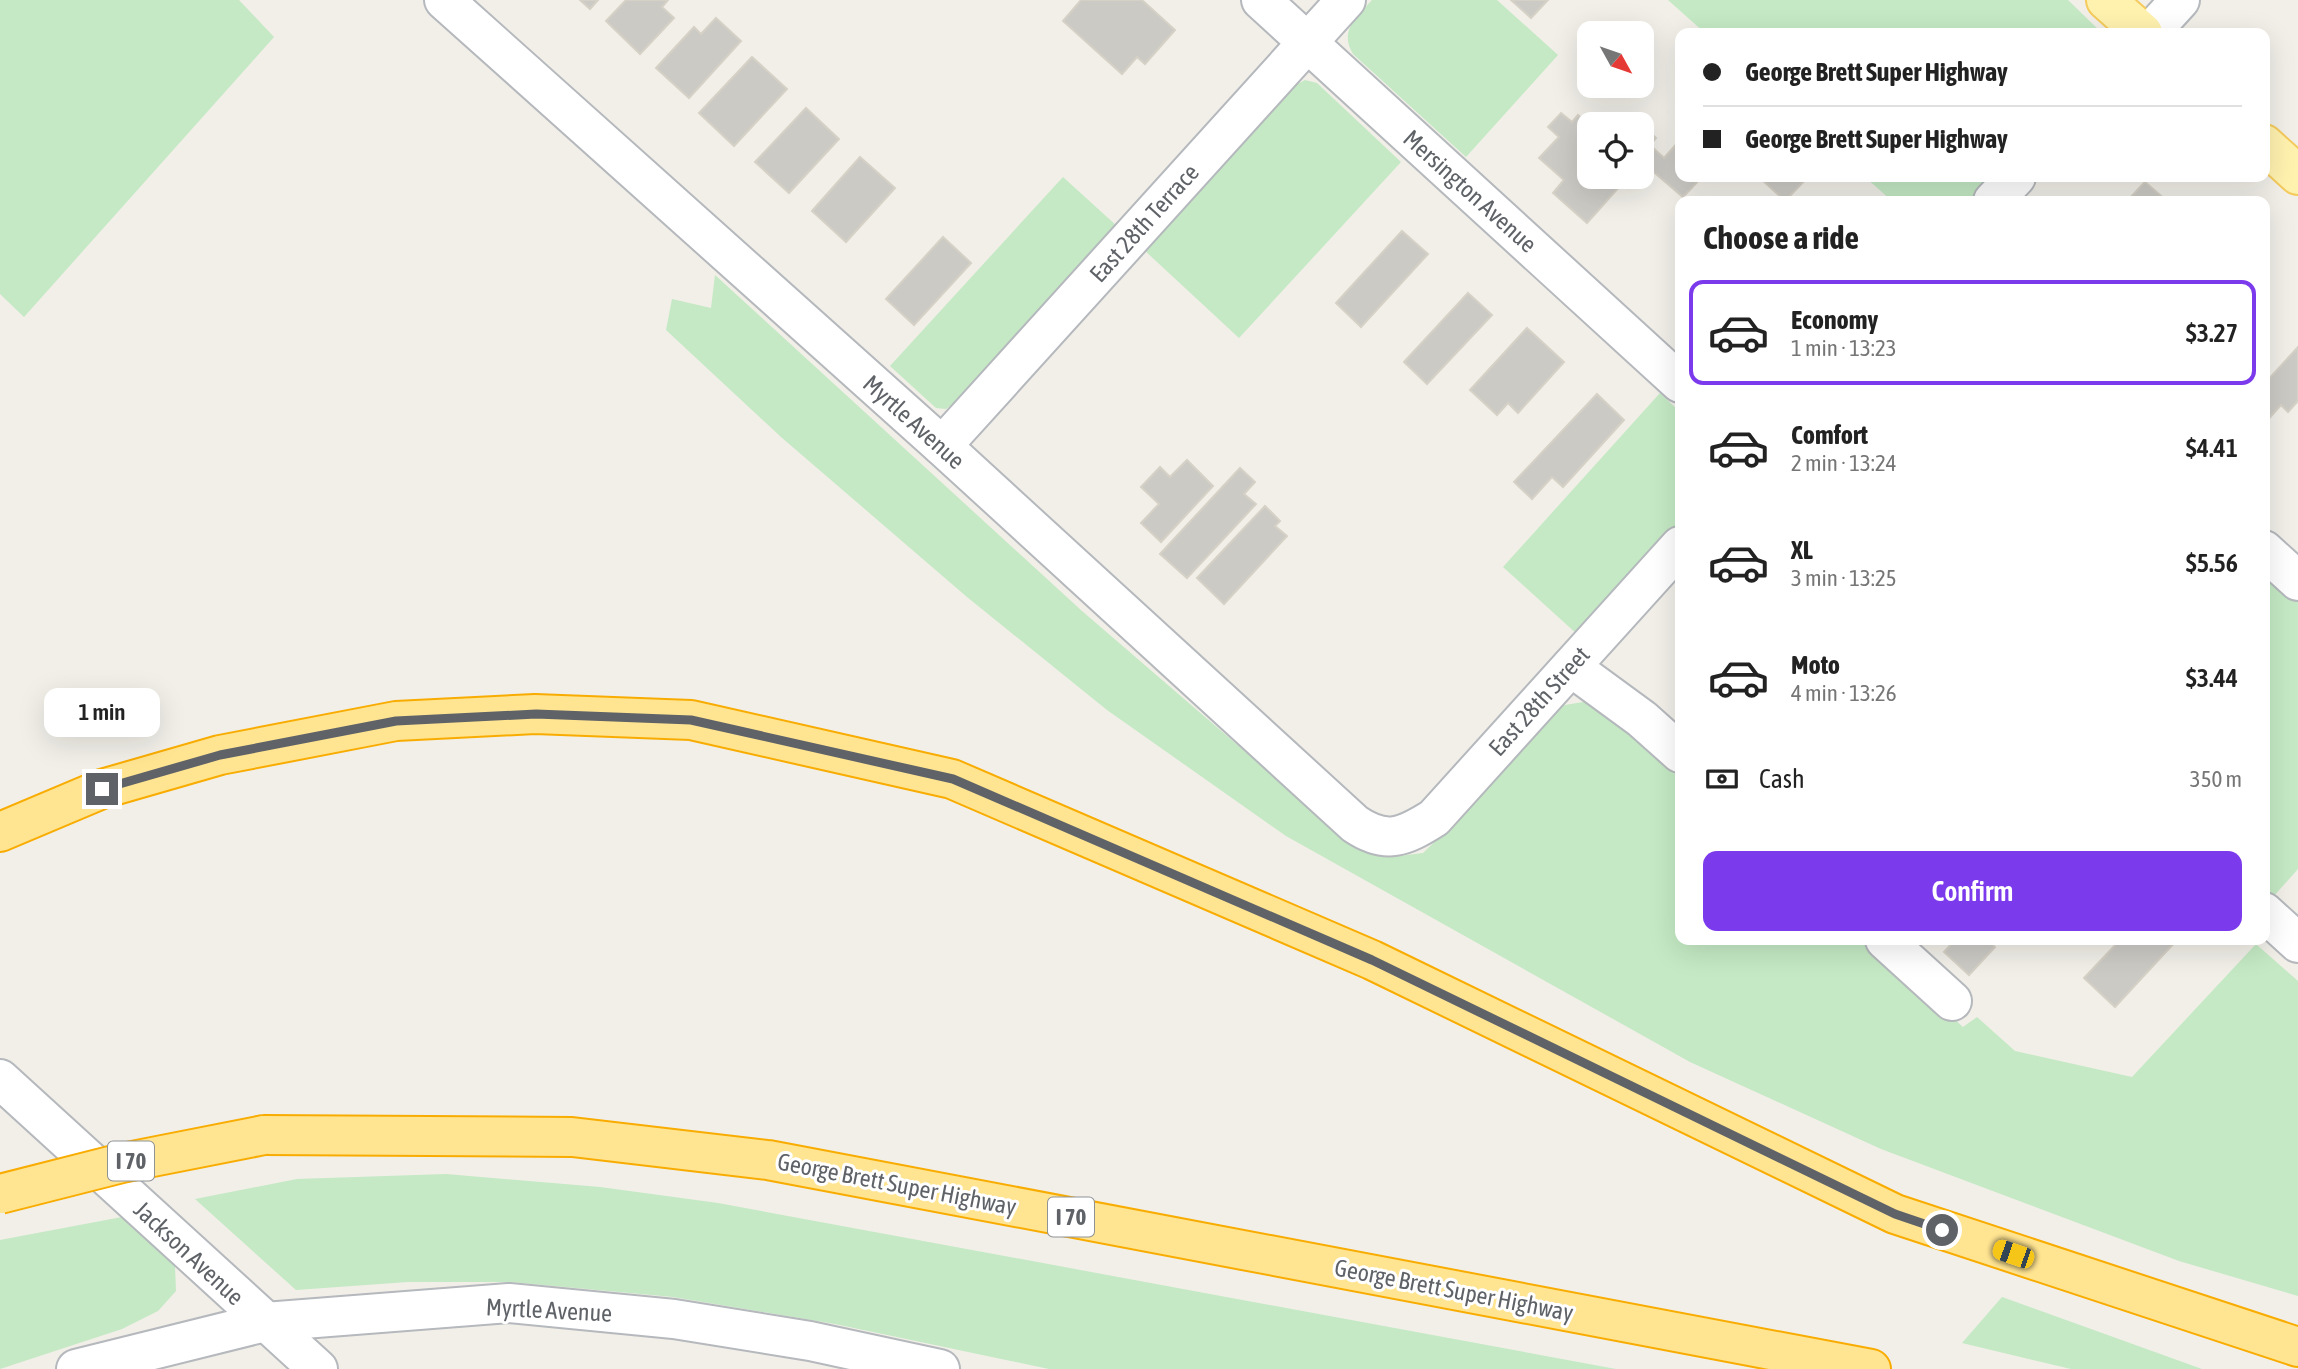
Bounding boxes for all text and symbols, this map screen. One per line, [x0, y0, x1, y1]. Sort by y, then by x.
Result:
north arrow [1577, 21, 1654, 98]
map controls [1577, 21, 1654, 189]
text: George Brett Super Highway [1745, 57, 2008, 87]
button: locate [1577, 112, 1654, 189]
street label: Mersington Avenue [1398, 124, 1542, 258]
text: George Brett Super Highway [1745, 124, 2008, 154]
street label: East 28th Terrace [1084, 159, 1204, 287]
text: Choose a ride [1703, 219, 1859, 256]
icon: car [1707, 301, 1770, 364]
text: Economy [1791, 305, 1878, 335]
text: $3.27 [2186, 318, 2238, 348]
text: 1 min · 13:23 [1791, 335, 1897, 361]
street label: Myrtle Avenue [858, 370, 970, 474]
icon: car [1707, 416, 1770, 479]
text: Comfort [1791, 420, 1868, 450]
text: $4.41 [2186, 433, 2238, 463]
text: 2 min · 13:24 [1791, 450, 1897, 476]
icon: car [1707, 531, 1770, 594]
text: XL [1791, 535, 1813, 565]
text: $5.56 [2186, 548, 2238, 578]
text: 3 min · 13:25 [1791, 565, 1897, 591]
street label: East 28th Street [1483, 641, 1595, 761]
icon: car [1707, 646, 1770, 709]
text: Moto [1791, 650, 1840, 680]
text: $3.44 [2186, 663, 2238, 693]
text: 4 min · 13:26 [1791, 680, 1897, 706]
callout: 1 min [44, 688, 160, 736]
text: 1 min [79, 699, 125, 725]
icon: cash [1703, 760, 1741, 798]
text: Cash [1759, 764, 1805, 794]
text: 350 m [2190, 766, 2242, 792]
route end [86, 773, 118, 805]
button: Confirm [1703, 851, 2242, 931]
road number: I 70 [108, 1142, 154, 1180]
street label: George Brett Super Highway [775, 1148, 1019, 1220]
street label: Jackson Avenue [129, 1196, 249, 1310]
road number: I 70 [1048, 1198, 1094, 1236]
route start [1926, 1214, 1958, 1246]
car [1990, 1237, 2037, 1271]
street label: George Brett Super Highway [1332, 1254, 1576, 1326]
street label: Myrtle Avenue [485, 1293, 613, 1327]

